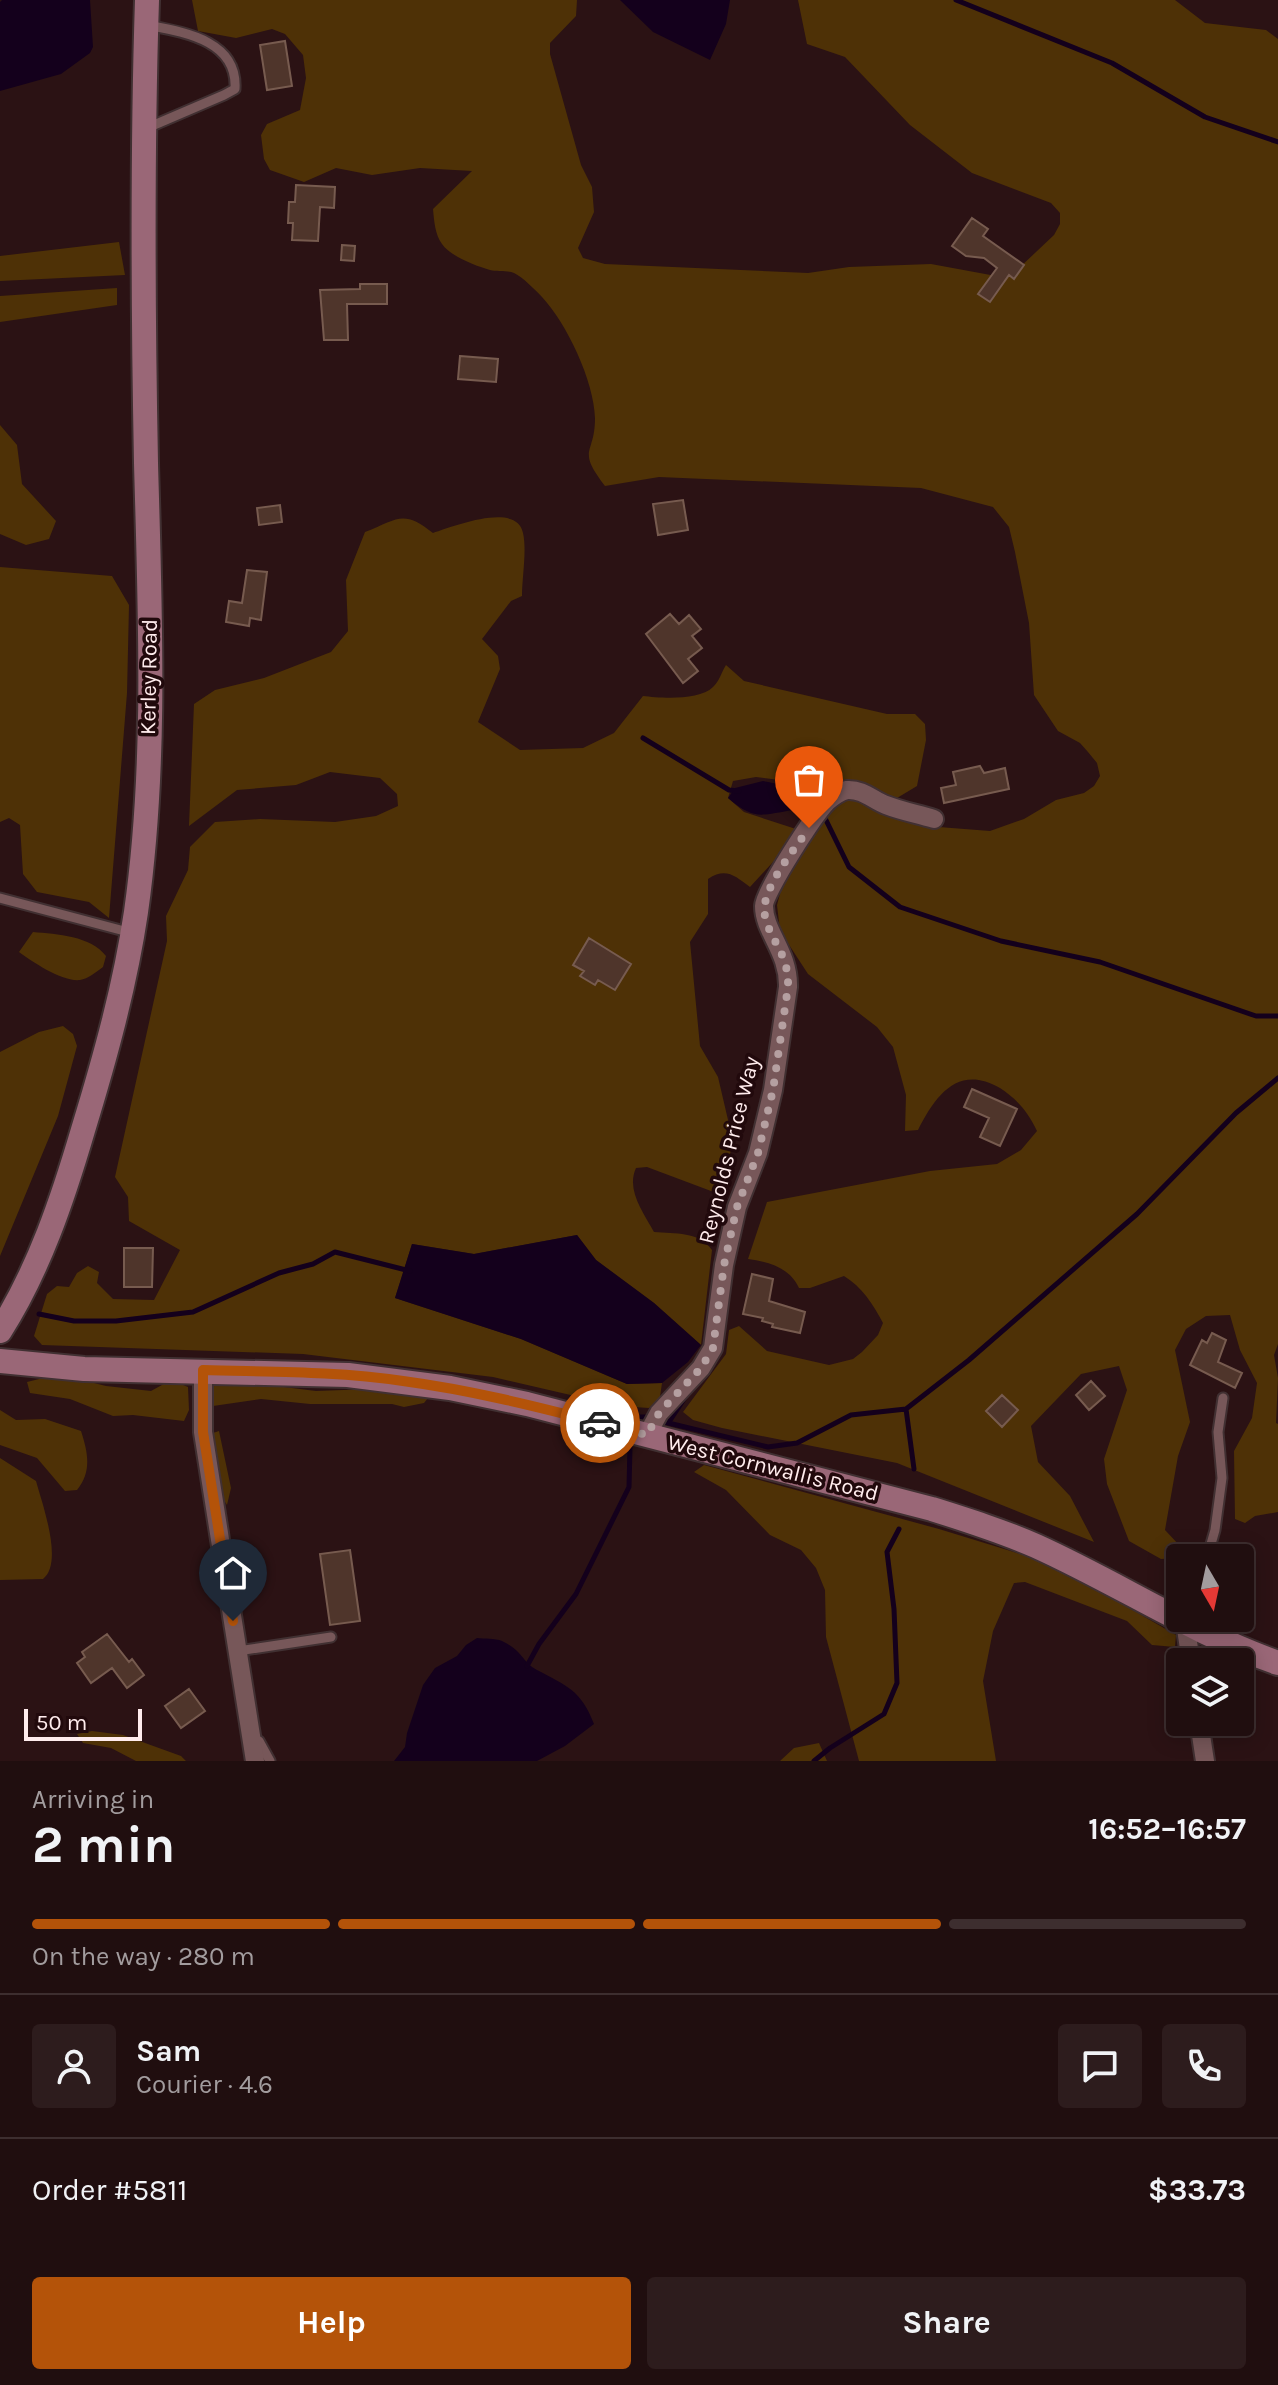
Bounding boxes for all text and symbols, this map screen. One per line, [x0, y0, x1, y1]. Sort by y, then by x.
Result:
street label: Kerley Road [135, 619, 163, 735]
pin [775, 746, 843, 828]
icon: bag [787, 758, 831, 802]
street label: Reynolds Price Way [693, 1054, 765, 1246]
courier [560, 1383, 640, 1463]
icon: car [578, 1401, 622, 1445]
street label: West Cornwallis Road [665, 1429, 881, 1507]
pin [199, 1539, 267, 1621]
north arrow [1166, 1544, 1254, 1632]
map controls [1166, 1544, 1254, 1736]
icon: home [211, 1551, 255, 1595]
button: layers [1166, 1648, 1254, 1736]
scale bar [24, 1705, 142, 1741]
text: 50 m [36, 1710, 87, 1736]
text: Arriving in [32, 1784, 154, 1815]
text: 16:52–16:57 [1088, 1811, 1246, 1847]
text: 2 min [32, 1814, 175, 1875]
text: On the way · 280 m [32, 1941, 255, 1972]
button: person [32, 2024, 116, 2108]
button: chat [1058, 2024, 1142, 2108]
button: phone [1162, 2024, 1246, 2108]
text: Sam [136, 2033, 201, 2069]
text: Courier · 4.6 [136, 2069, 273, 2100]
text: Order #5811 [32, 2172, 187, 2208]
text: $33.73 [1148, 2172, 1246, 2208]
button: Help [32, 2277, 631, 2369]
button: Share [647, 2277, 1246, 2369]

